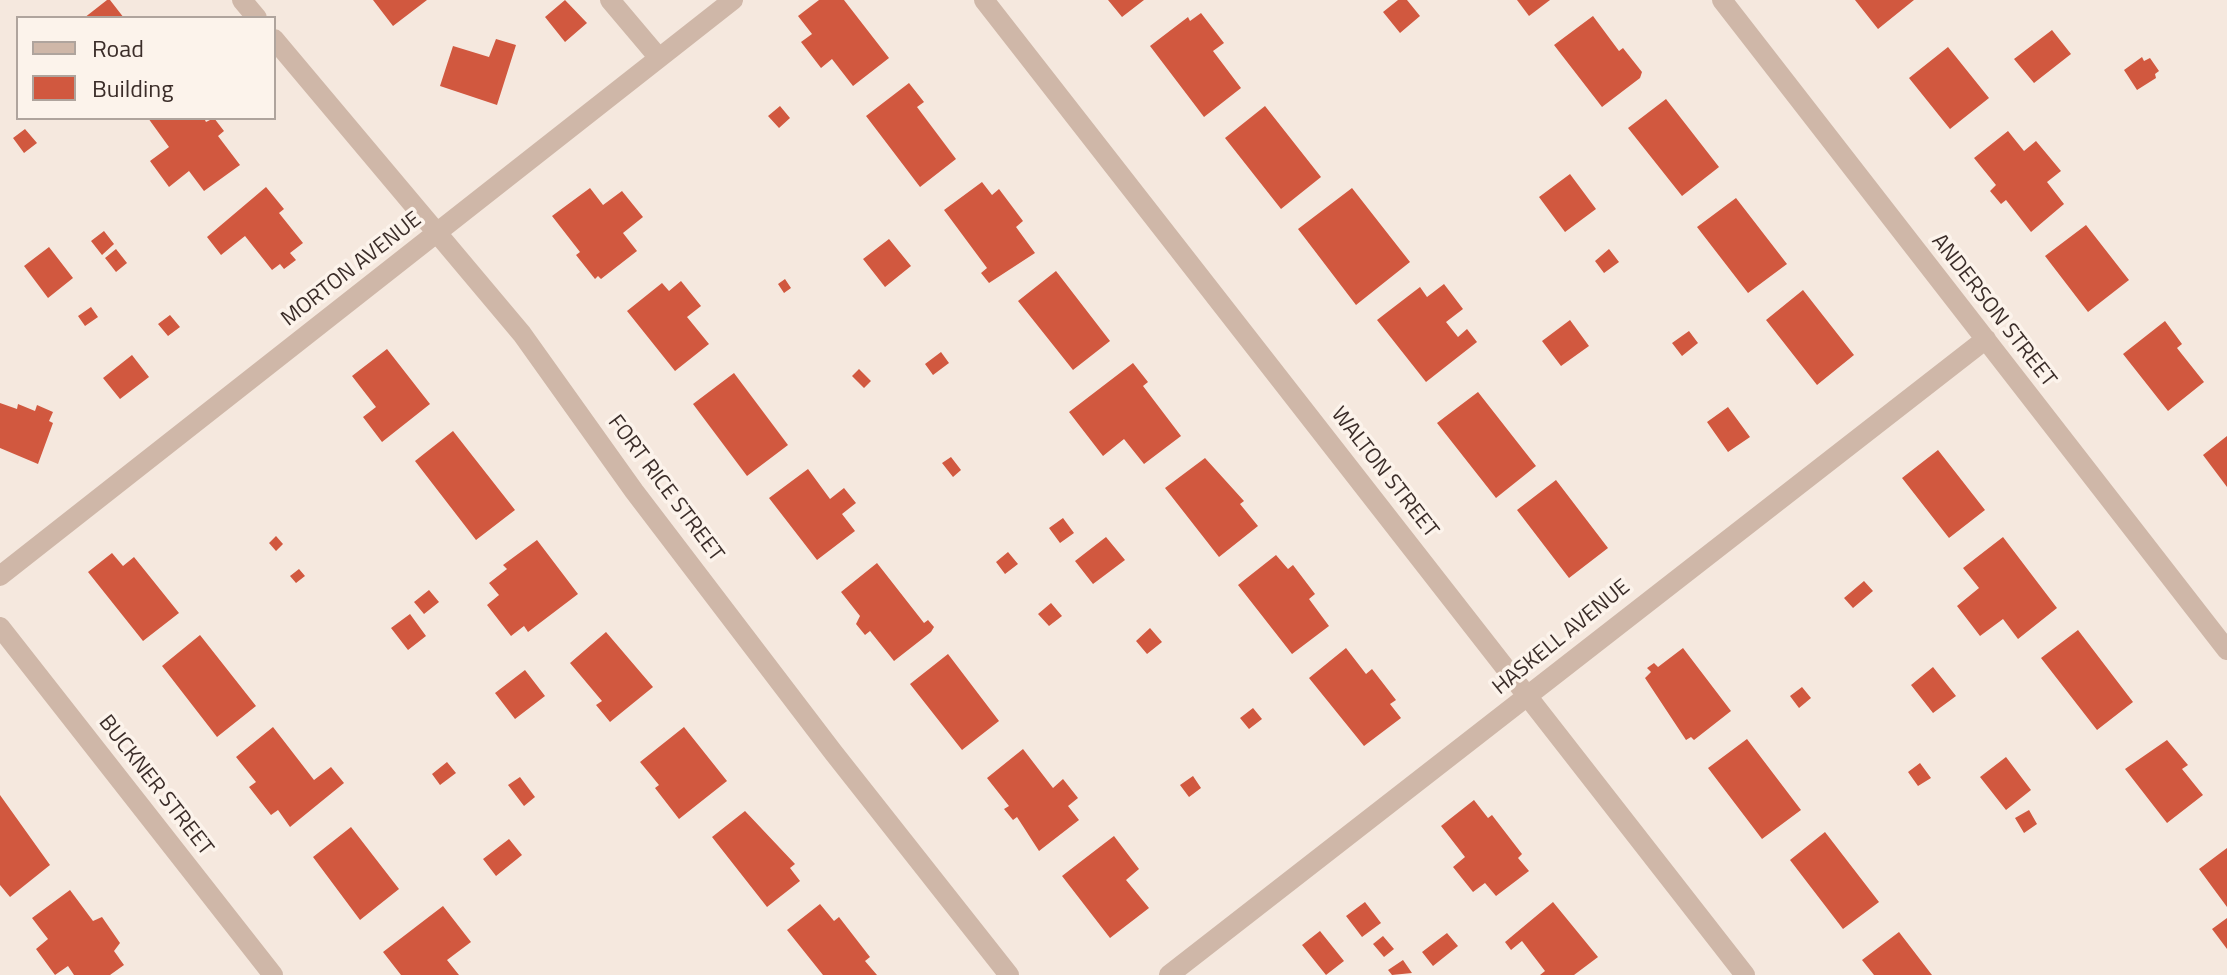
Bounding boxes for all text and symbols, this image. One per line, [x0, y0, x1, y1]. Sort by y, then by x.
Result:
legend [16, 16, 276, 120]
text: Road [92, 30, 144, 66]
text: Building [92, 70, 174, 106]
street label: MORTON AVENUE [277, 207, 427, 333]
street label: ANDERSON STREET [1925, 229, 2061, 393]
street label: WALTON STREET [1325, 402, 1443, 544]
street label: FORT RICE STREET [601, 411, 729, 567]
street label: HASKELL AVENUE [1488, 575, 1636, 701]
street label: BUCKNER STREET [92, 711, 218, 861]

